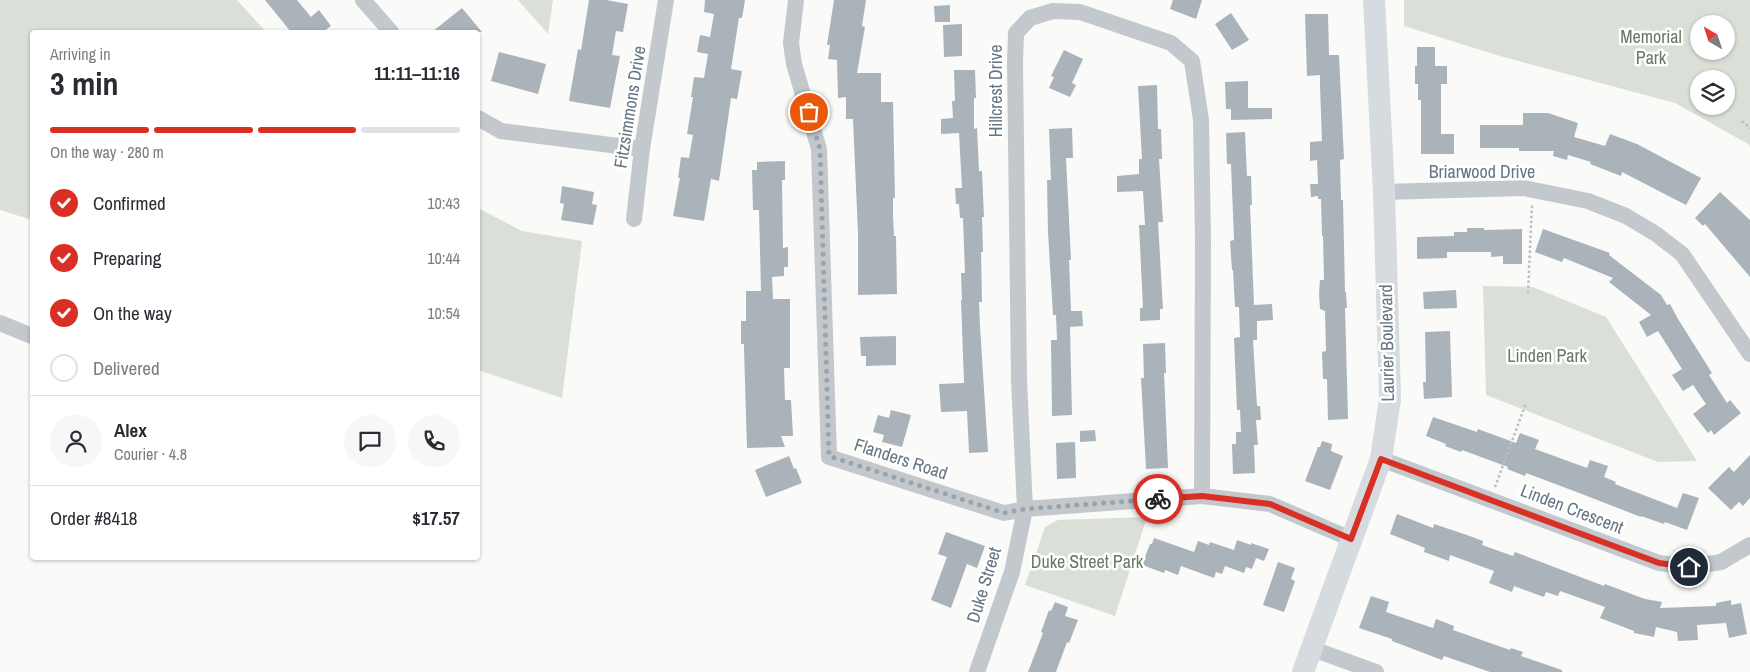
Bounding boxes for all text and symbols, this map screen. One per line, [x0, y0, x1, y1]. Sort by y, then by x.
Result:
north arrow [1690, 15, 1735, 60]
map controls [1690, 15, 1735, 115]
park label: Memorial Park [1620, 24, 1682, 70]
text: Arriving in [50, 43, 111, 65]
street label: Fitzsimmons Drive [607, 44, 652, 170]
street label: Hillcrest Drive [983, 45, 1008, 137]
text: 11:11–11:16 [374, 60, 460, 86]
text: 3 min [50, 62, 119, 105]
button: layers [1690, 70, 1735, 115]
pin [788, 91, 830, 133]
icon: bag [795, 98, 823, 126]
text: On the way · 280 m [50, 141, 164, 163]
street label: Briarwood Drive [1429, 159, 1535, 184]
icon: check [50, 189, 78, 217]
text: Confirmed [93, 190, 166, 216]
text: 10:43 [427, 192, 460, 214]
icon: check [50, 244, 78, 272]
text: Preparing [93, 245, 161, 271]
text: 10:44 [427, 247, 460, 269]
street label: Laurier Boulevard [1373, 284, 1400, 402]
icon: check [50, 299, 78, 327]
text: On the way [93, 300, 172, 326]
text: 10:54 [427, 302, 460, 324]
park label: Linden Park [1507, 343, 1587, 368]
text: Delivered [93, 355, 160, 381]
button: person [50, 415, 102, 467]
button: chat [344, 415, 396, 467]
button: phone [408, 415, 460, 467]
text: Alex [114, 417, 147, 443]
street label: Flanders Road [851, 432, 951, 485]
text: Courier · 4.8 [114, 443, 187, 465]
courier [1133, 474, 1183, 524]
street label: Linden Crescent [1517, 477, 1627, 540]
icon: bike [1144, 485, 1172, 513]
text: Order #8418 [50, 505, 137, 531]
text: $17.57 [412, 505, 460, 531]
street label: Duke Street [960, 544, 1007, 626]
pin [1668, 546, 1710, 588]
park label: Duke Street Park [1031, 549, 1144, 574]
icon: home [1675, 553, 1703, 581]

